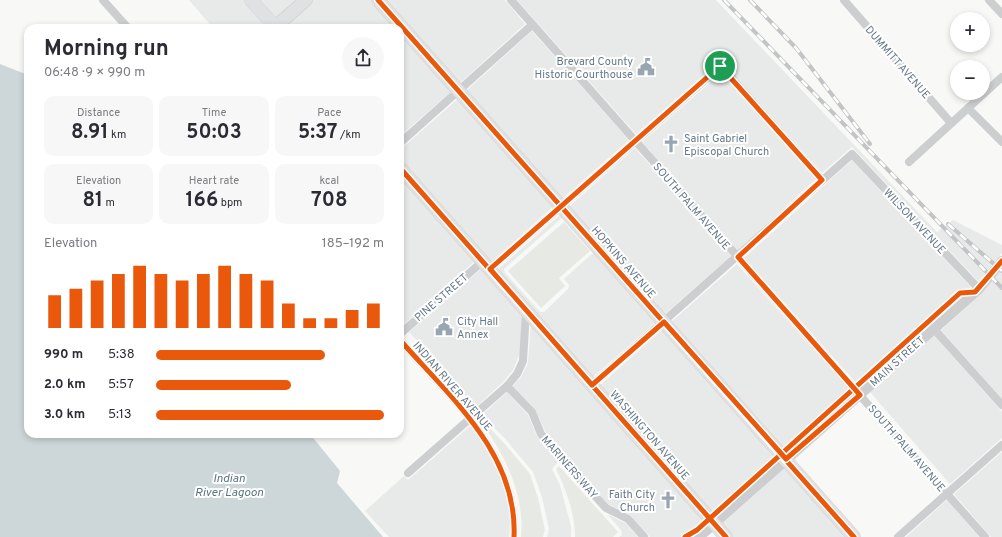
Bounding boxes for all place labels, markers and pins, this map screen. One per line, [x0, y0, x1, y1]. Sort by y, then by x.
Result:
pin [703, 49, 737, 83]
place label: Brevard County Historic Courthouse [535, 55, 633, 82]
public building icon: Brevard County Historic Courthouse [636, 57, 656, 77]
place label: Saint Gabriel Episcopal Church [684, 132, 769, 159]
church icon: Saint Gabriel Episcopal Church [661, 134, 681, 154]
place label: City Hall Annex [457, 315, 498, 342]
public building icon: City Hall Annex [434, 317, 454, 337]
place label: Faith City Church [609, 488, 655, 515]
church icon: Faith City Church [658, 490, 678, 510]

